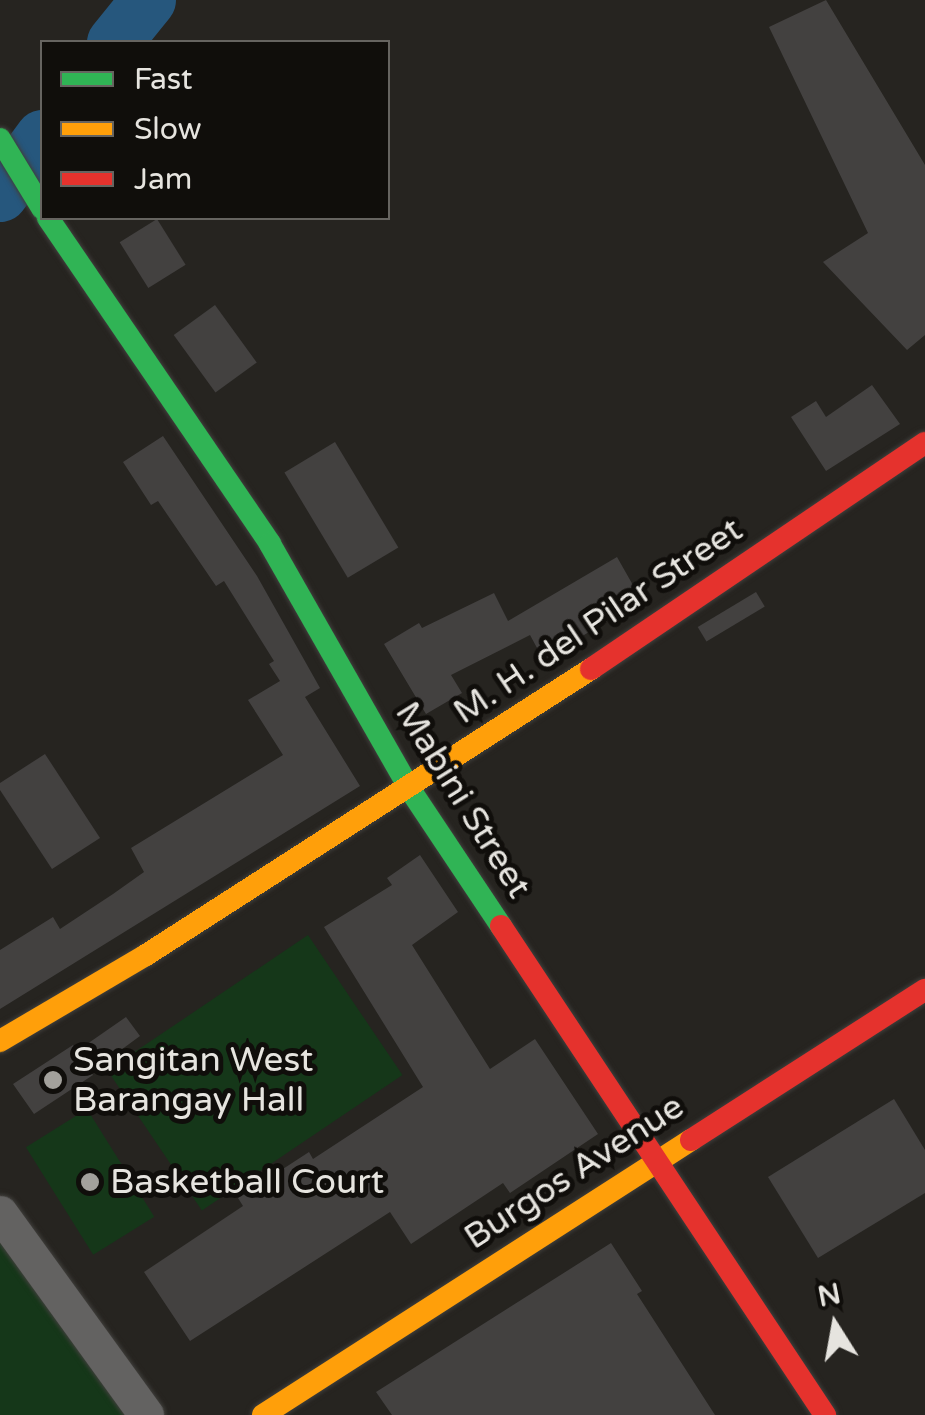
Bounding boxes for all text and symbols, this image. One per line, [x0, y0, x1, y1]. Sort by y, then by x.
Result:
legend [40, 40, 390, 220]
text: Fast [134, 61, 193, 98]
text: Slow [134, 111, 202, 148]
text: Jam [134, 161, 192, 198]
street label: M. H. del Pilar Street [446, 509, 750, 733]
street label: Mabini Street [386, 694, 540, 906]
place label: Sangitan West Barangay Hall [73, 1039, 313, 1121]
marker: Sangitan West Barangay Hall [42, 1069, 64, 1091]
street label: Burgos Avenue [457, 1086, 691, 1258]
place label: Basketball Court [110, 1161, 384, 1203]
marker: Basketball Court [79, 1171, 101, 1193]
north arrow [785, 1275, 885, 1375]
text: N [815, 1277, 844, 1314]

